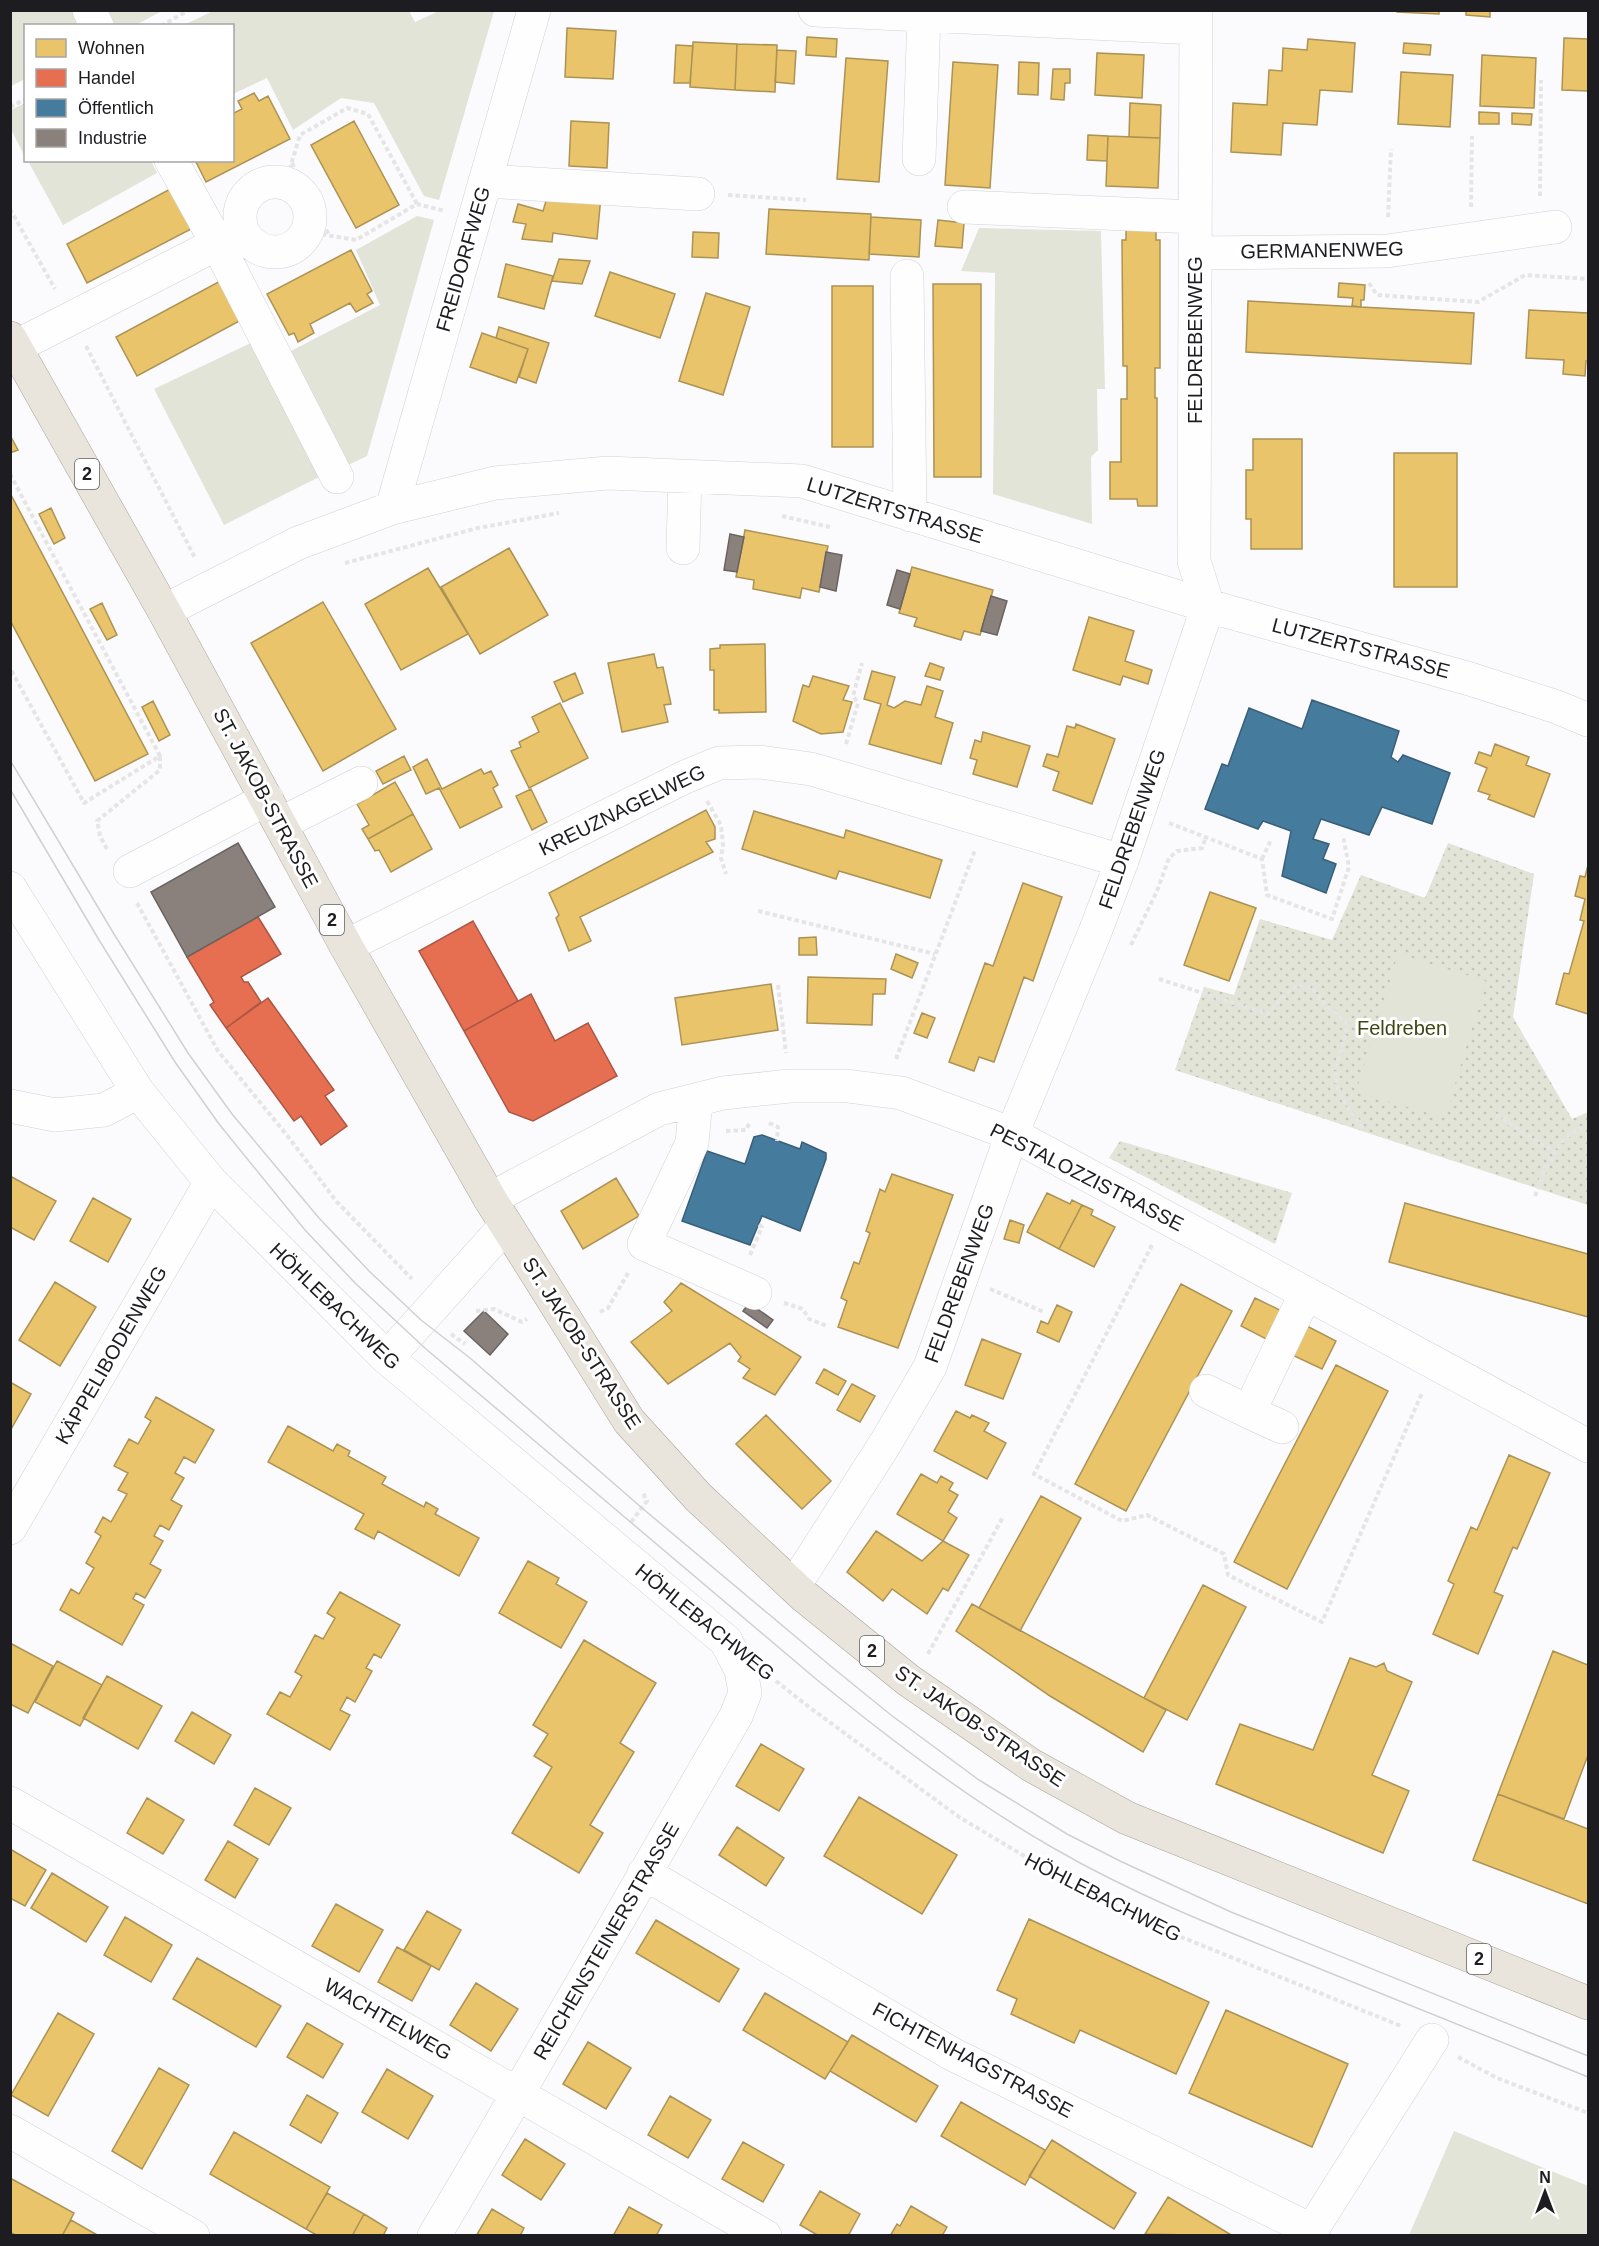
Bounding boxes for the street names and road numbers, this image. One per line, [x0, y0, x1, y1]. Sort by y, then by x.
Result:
street label: FREIDORFWEG [432, 184, 494, 334]
street label: GERMANENWEG [1240, 238, 1404, 262]
street label: FELDREBENWEG [1184, 256, 1206, 424]
road number: 2 [75, 459, 99, 489]
street label: LUTZERTSTRASSE [804, 473, 986, 547]
street label: LUTZERTSTRASSE [1270, 614, 1452, 682]
street label: ST. JAKOB-STRASSE [209, 705, 323, 891]
street label: FELDREBENWEG [1094, 746, 1170, 912]
street label: KREUZNAGELWEG [535, 760, 709, 860]
road number: 2 [320, 905, 344, 935]
street label: PESTALOZZISTRASSE [987, 1119, 1187, 1235]
street label: FELDREBENWEG [920, 1200, 998, 1366]
street label: HÖHLEBACHWEG [265, 1238, 405, 1374]
street label: ST. JAKOB-STRASSE [518, 1253, 646, 1433]
street label: KÄPPELIBODENWEG [51, 1262, 171, 1448]
street label: HÖHLEBACHWEG [631, 1559, 779, 1685]
road number: 2 [860, 1636, 884, 1666]
street label: ST. JAKOB-STRASSE [891, 1661, 1069, 1791]
street label: REICHENSTEINERSTRASSE [529, 1819, 683, 2063]
street label: HÖHLEBACHWEG [1021, 1848, 1185, 1946]
road number: 2 [1467, 1944, 1491, 1974]
street label: WACHTELWEG [320, 1974, 456, 2064]
street label: FICHTENHAGSTRASSE [869, 1998, 1077, 2122]

